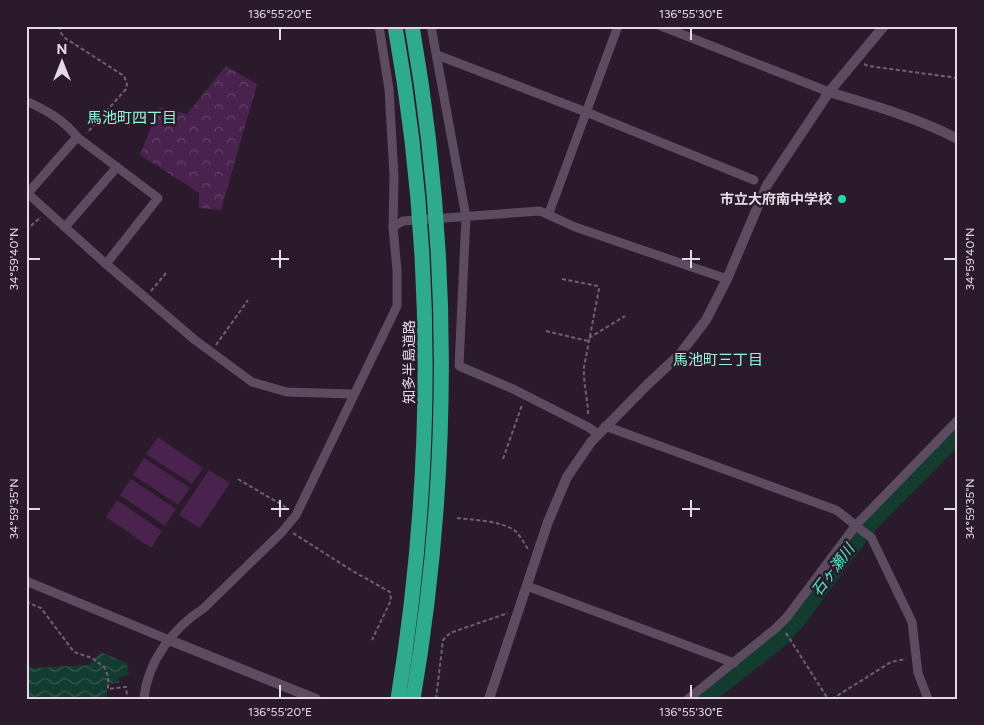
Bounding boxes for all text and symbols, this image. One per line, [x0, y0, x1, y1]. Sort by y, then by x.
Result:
text: 136°55'20"E [248, 7, 312, 21]
text: 136°55'30"E [659, 7, 723, 21]
north arrow [38, 38, 88, 88]
text: N [57, 41, 67, 58]
district label: 馬池町四丁目 [87, 109, 177, 127]
place label: 市立大府南中学校 [720, 191, 832, 208]
marker: 市立大府南中学校 [836, 193, 848, 205]
text: 34°59'40"N [7, 228, 21, 290]
text: 34°59'40"N [963, 228, 977, 290]
street label: 知多半島道路 [401, 320, 418, 404]
district label: 馬池町三丁目 [673, 351, 763, 369]
text: 34°59'35"N [7, 478, 21, 540]
text: 34°59'35"N [963, 478, 977, 540]
water label: 石ヶ瀬川 [808, 539, 859, 599]
text: 136°55'20"E [248, 705, 312, 719]
text: 136°55'30"E [659, 705, 723, 719]

